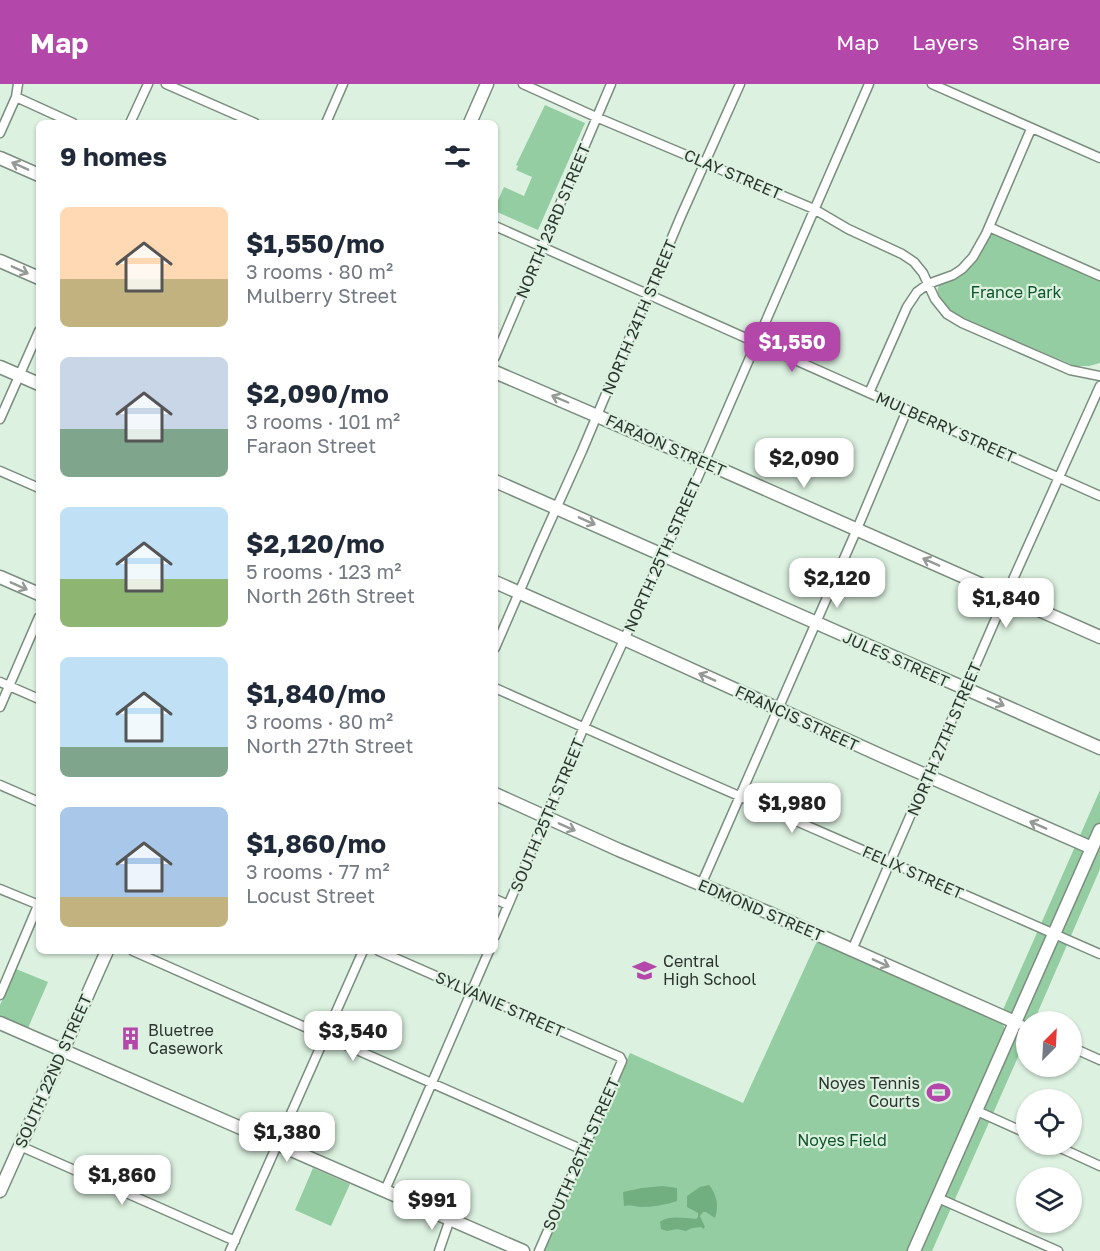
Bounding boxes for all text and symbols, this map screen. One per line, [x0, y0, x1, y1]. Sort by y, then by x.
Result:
text: Map [30, 26, 88, 59]
text: Map [836, 29, 879, 55]
text: Layers [912, 29, 979, 55]
text: Share [1012, 29, 1070, 55]
icon: filters [441, 140, 474, 173]
text: 9 homes [60, 141, 167, 172]
street label: NORTH 23RD STREET [511, 141, 595, 301]
street label: CLAY STREET [681, 144, 785, 204]
one-way arrow [11, 160, 29, 171]
text: $1,550/mo [246, 228, 385, 259]
icon: home [108, 231, 180, 303]
street label: NORTH 24TH STREET [597, 236, 681, 397]
text: 3 rooms · 80 m² [246, 259, 393, 283]
one-way arrow [10, 265, 28, 276]
park label: France Park [970, 282, 1062, 302]
text: Mulberry Street [246, 283, 397, 307]
pin: $1,550 [743, 322, 841, 373]
text: $1,550 [758, 329, 826, 353]
text: $2,090/mo [246, 378, 389, 409]
icon: home [108, 381, 180, 453]
street label: MULBERRY STREET [873, 387, 1019, 467]
one-way arrow [552, 393, 570, 404]
text: 3 rooms · 101 m² [246, 409, 400, 433]
street label: FARAON STREET [603, 410, 729, 480]
text: Faraon Street [246, 433, 376, 457]
pin: $2,090 [755, 438, 853, 489]
text: $2,090 [769, 445, 839, 469]
street label: NORTH 25TH STREET [619, 475, 705, 635]
one-way arrow [577, 516, 596, 527]
text: $2,120/mo [246, 528, 385, 559]
icon: home [108, 531, 180, 603]
one-way arrow [923, 555, 941, 567]
pin: $2,120 [788, 558, 886, 609]
text: 5 rooms · 123 m² [246, 559, 401, 583]
text: $2,120 [803, 565, 871, 589]
pin: $1,840 [957, 578, 1055, 629]
one-way arrow [10, 580, 28, 592]
text: North 26th Street [246, 583, 415, 607]
text: $1,840 [972, 585, 1040, 609]
street label: JULES STREET [840, 627, 952, 691]
street label: NORTH 27TH STREET [903, 659, 985, 819]
one-way arrow [698, 670, 716, 682]
text: $1,840/mo [246, 678, 386, 709]
icon: home [108, 681, 180, 753]
street label: FRANCIS STREET [732, 681, 862, 755]
one-way arrow [986, 697, 1004, 709]
text: 3 rooms · 80 m² [246, 709, 393, 733]
text: North 27th Street [246, 733, 413, 757]
street label: SOUTH 25TH STREET [506, 735, 588, 895]
pin: $1,980 [743, 783, 841, 834]
text: $1,980 [758, 790, 826, 814]
one-way arrow [1030, 819, 1048, 830]
one-way arrow [558, 822, 576, 833]
text: $1,860/mo [246, 828, 386, 859]
icon: home [108, 831, 180, 903]
street label: FELIX STREET [859, 841, 967, 903]
text: 3 rooms · 77 m² [246, 859, 390, 883]
street label: EDMOND STREET [695, 875, 827, 945]
text: Locust Street [246, 883, 375, 907]
place label: Central High School [663, 951, 756, 989]
school or university icon: Central High School [632, 957, 658, 983]
one-way arrow [872, 958, 890, 969]
street label: SYLVANIE STREET [432, 967, 568, 1041]
street label: SOUTH 22ND STREET [10, 991, 96, 1151]
pin: $3,540 [304, 1011, 402, 1062]
north arrow [1016, 1011, 1082, 1077]
map controls [1016, 1011, 1082, 1233]
text: $3,540 [318, 1018, 388, 1042]
place label: Bluetree Casework [148, 1020, 223, 1058]
building icon: Bluetree Casework [117, 1026, 143, 1052]
place label: Noyes Tennis Courts [818, 1073, 920, 1111]
street label: SOUTH 26TH STREET [538, 1074, 624, 1234]
sports icon: Noyes Tennis Courts [925, 1079, 951, 1105]
button: locate [1016, 1089, 1082, 1155]
pin: $1,380 [238, 1112, 336, 1163]
text: $1,380 [253, 1119, 321, 1143]
park label: Noyes Field [797, 1130, 887, 1150]
pin: $1,860 [73, 1155, 171, 1206]
text: $1,860 [88, 1162, 156, 1186]
button: layers [1016, 1167, 1082, 1233]
pin: $991 [396, 1180, 468, 1231]
text: $991 [407, 1187, 457, 1211]

